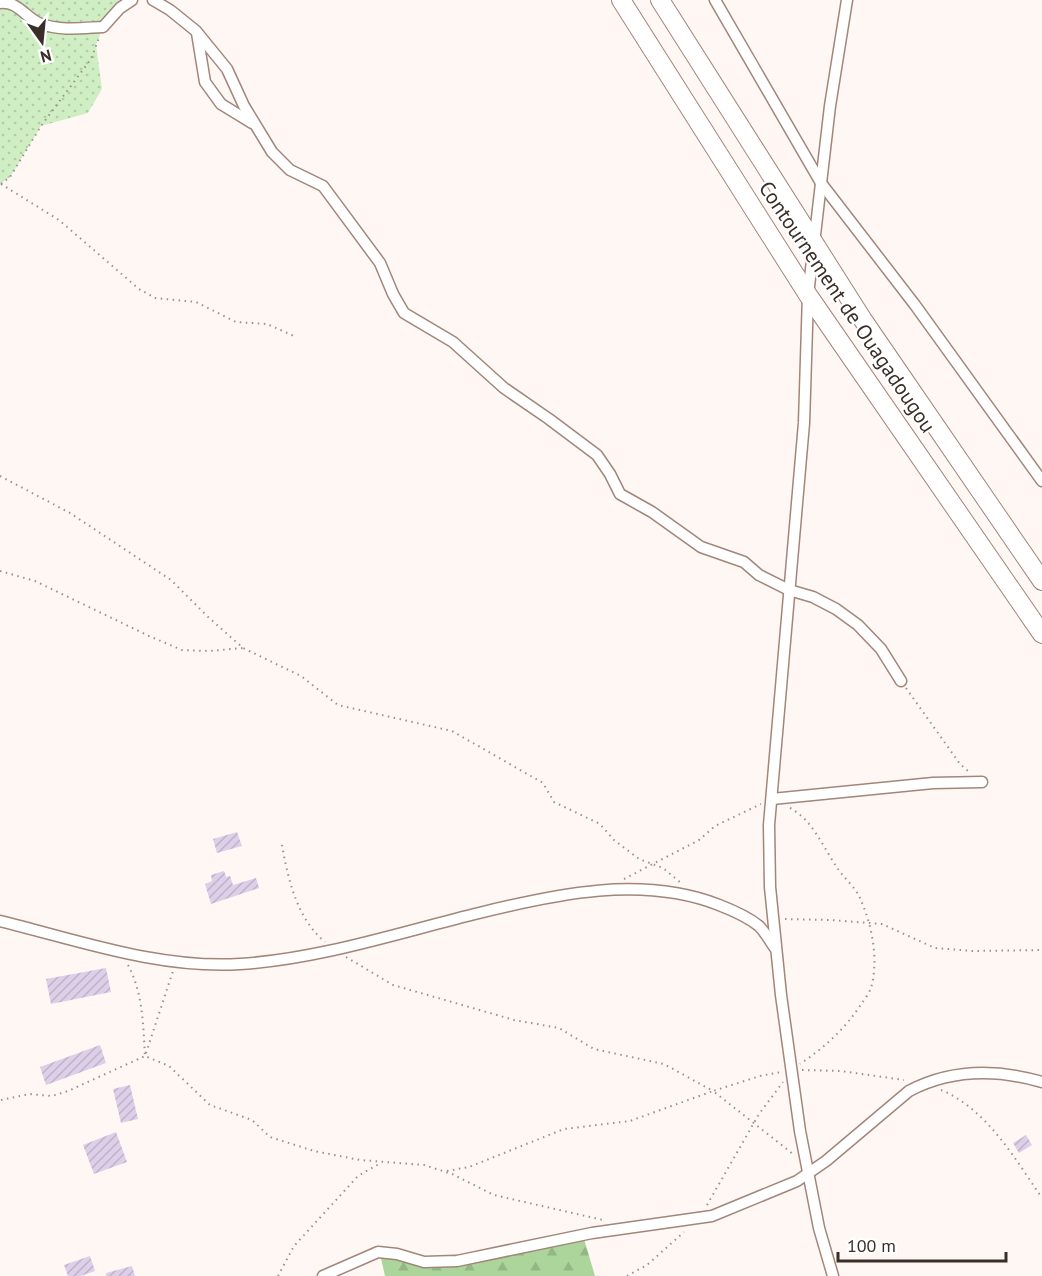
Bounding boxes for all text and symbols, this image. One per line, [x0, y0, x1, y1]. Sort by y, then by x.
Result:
north arrow [12, 12, 72, 72]
text: N [38, 45, 54, 68]
street label: Contournement de Ouagadougou [753, 176, 942, 438]
scale bar [838, 1225, 1006, 1263]
text: 100 m [847, 1234, 896, 1257]

